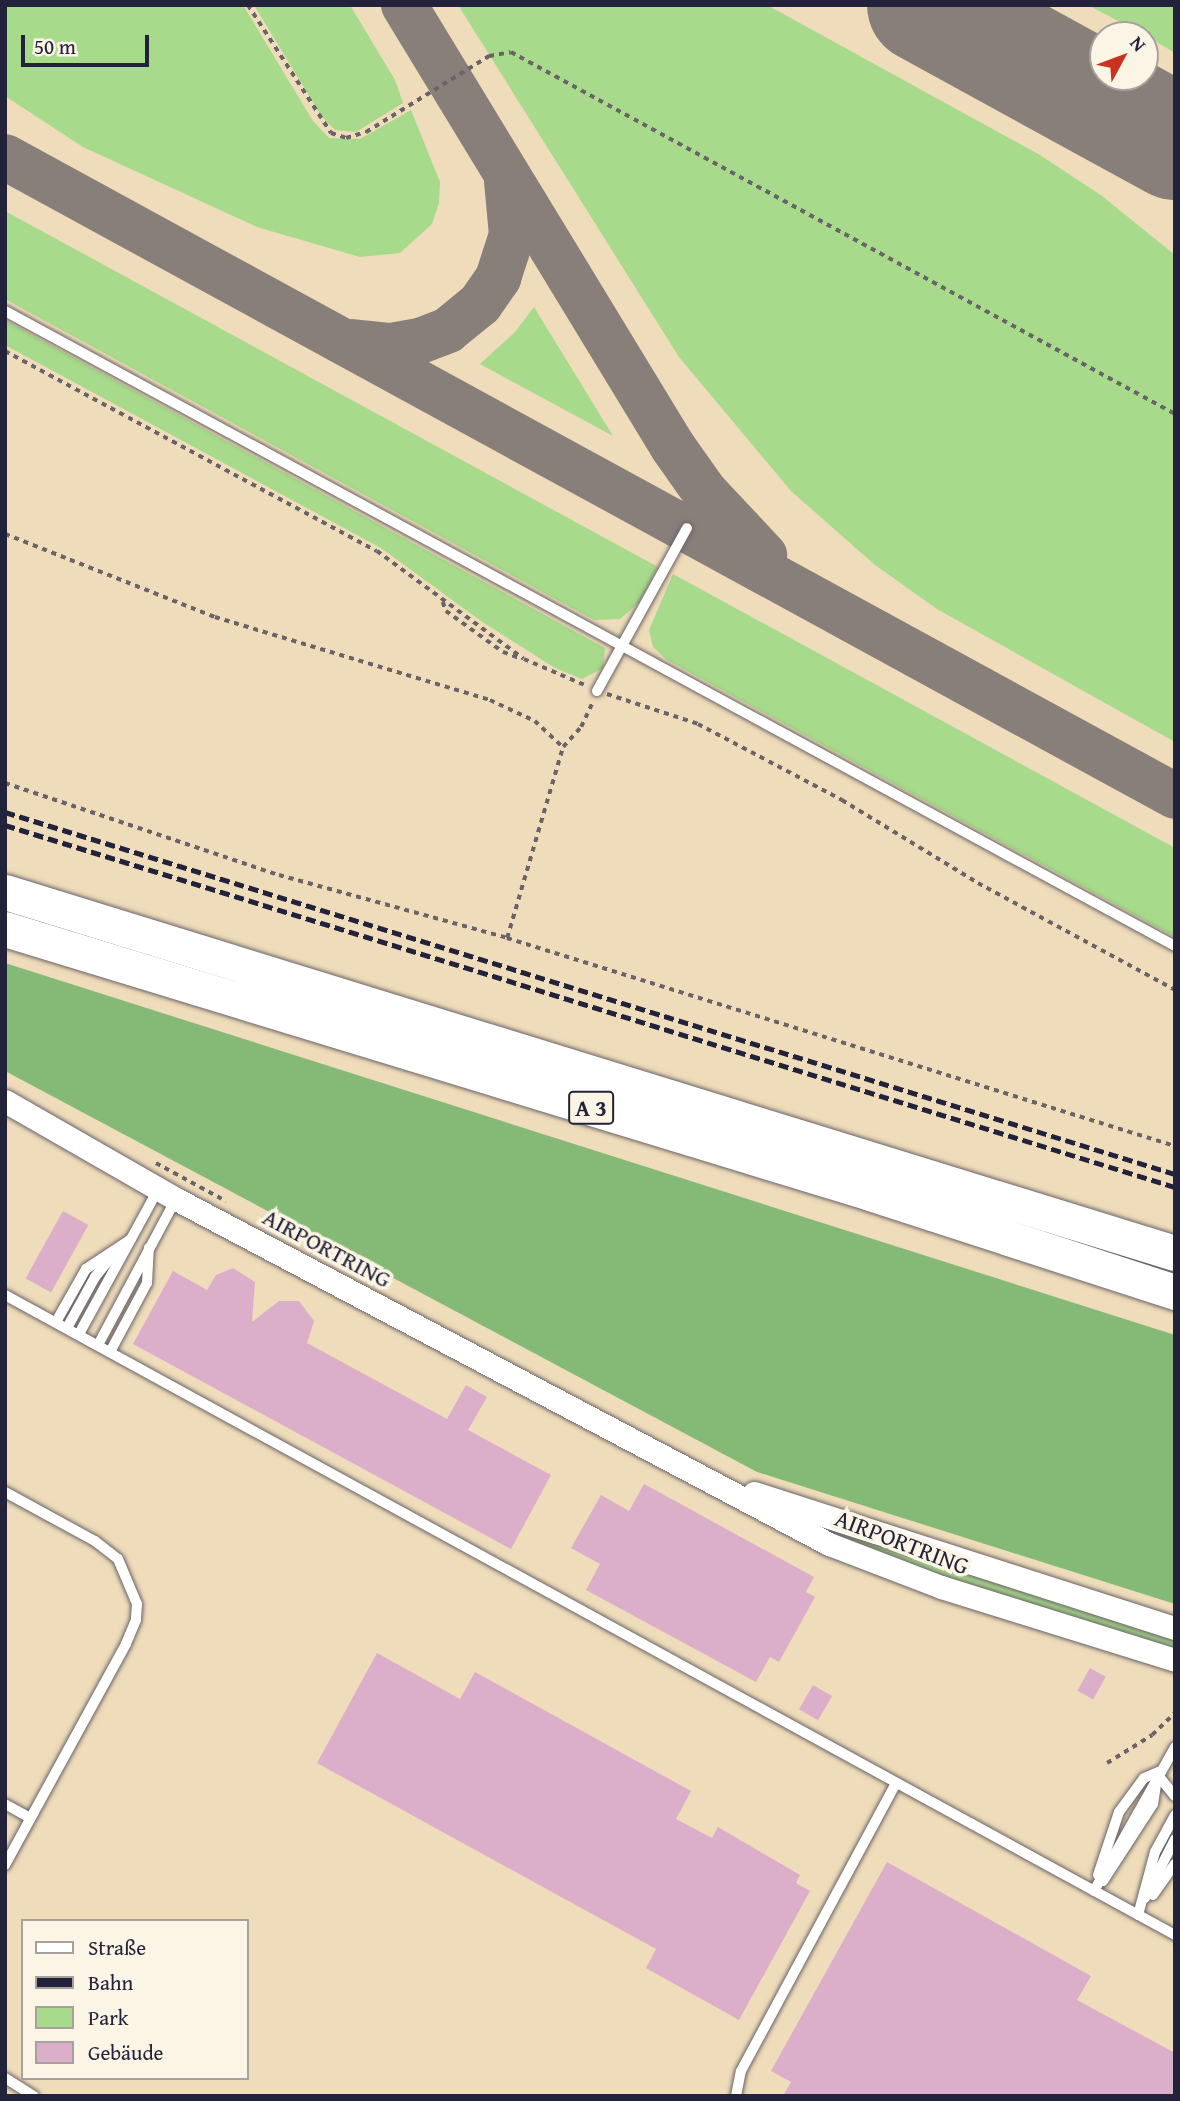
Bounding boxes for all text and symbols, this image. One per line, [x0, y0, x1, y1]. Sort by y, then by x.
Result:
scale bar [24, 21, 152, 65]
north arrow [1089, 21, 1159, 91]
text: N [1124, 30, 1153, 58]
text: 50 m [34, 31, 76, 62]
road number: A 3 [566, 1088, 616, 1128]
street label: AIRPORTRING [258, 1202, 396, 1294]
street label: AIRPORTRING [831, 1503, 973, 1581]
legend [21, 1919, 248, 2080]
text: Straße [88, 1932, 146, 1963]
text: Bahn [88, 1967, 133, 1998]
text: Park [88, 2002, 129, 2033]
text: Gebäude [88, 2037, 163, 2068]

